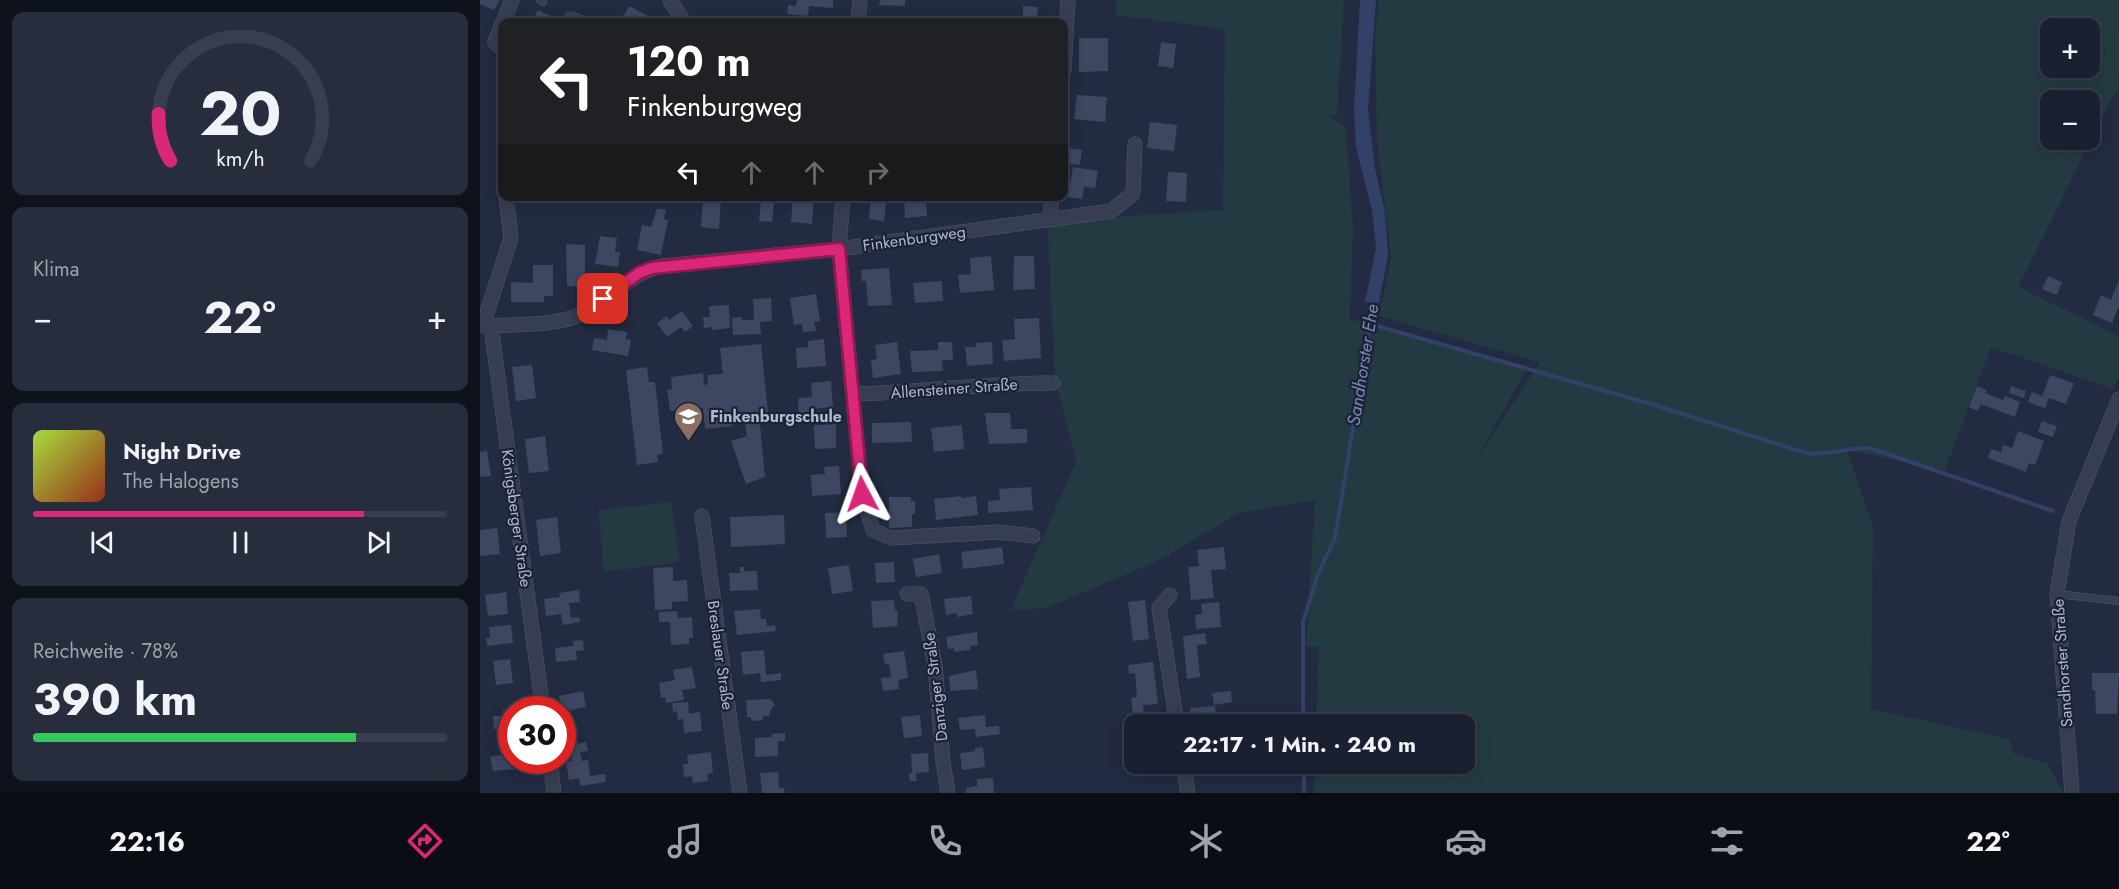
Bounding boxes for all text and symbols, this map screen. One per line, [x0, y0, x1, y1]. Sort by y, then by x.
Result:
map controls [2040, 18, 2100, 150]
button: + [2040, 18, 2100, 78]
text: 120 m [627, 31, 751, 92]
icon: left [528, 42, 606, 120]
text: 20 [199, 68, 281, 158]
text: Finkenburgweg [627, 87, 802, 126]
button: − [2040, 90, 2100, 150]
text: km/h [216, 143, 264, 174]
icon: left [672, 156, 705, 189]
icon: ahead [735, 156, 768, 189]
icon: ahead [798, 156, 831, 189]
icon: right [861, 156, 894, 189]
street label: Finkenburgweg [861, 220, 967, 257]
text: Klima [33, 255, 79, 284]
pin [577, 273, 628, 324]
icon: arrive [586, 282, 619, 315]
text: 22° [203, 285, 276, 350]
text: − [33, 294, 52, 341]
text: + [427, 294, 447, 341]
water label: Sandhorster Ehe [1341, 302, 1385, 428]
street label: Allensteiner Straße [890, 373, 1018, 404]
school or university icon: Finkenburgschule [673, 400, 705, 442]
place label: Finkenburgschule [710, 405, 842, 428]
text: Night Drive [123, 435, 241, 467]
street label: Königsberger Straße [495, 448, 538, 588]
position arrow [830, 462, 894, 526]
text: The Halogens [123, 467, 239, 496]
icon: previous [86, 526, 119, 559]
icon: pause [224, 526, 257, 559]
icon: next [362, 526, 395, 559]
street label: Sandhorster Straße [2047, 598, 2078, 728]
street label: Breslauer Straße [701, 599, 740, 711]
street label: Danziger Straße [917, 631, 954, 743]
text: Reichweite · 78% [33, 637, 178, 666]
text: 390 km [33, 667, 197, 732]
speed limit sign: 30 [498, 696, 576, 774]
text: 22:17 · 1 Min. · 240 m [1183, 728, 1416, 760]
icon: directions [404, 820, 446, 862]
icon: music [664, 820, 706, 862]
icon: phone [924, 820, 966, 862]
icon: climate [1185, 820, 1227, 862]
icon: car [1445, 820, 1487, 862]
icon: filters [1706, 820, 1748, 862]
text: 22:16 [109, 822, 185, 861]
text: 22° [1966, 822, 2010, 861]

